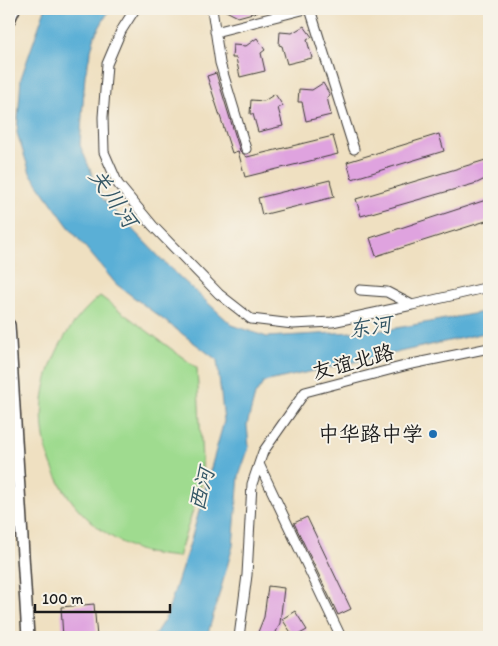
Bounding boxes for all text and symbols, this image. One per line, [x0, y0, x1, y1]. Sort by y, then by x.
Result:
water label: 关川河 [84, 164, 145, 236]
water label: 东河 [346, 310, 397, 343]
street label: 友谊北路 [309, 339, 397, 384]
place label: 中华路中学 [318, 421, 423, 446]
marker: 中华路中学 [427, 428, 439, 440]
water label: 西河 [183, 462, 221, 514]
scale bar [35, 581, 170, 613]
text: 100 m [42, 590, 84, 608]

